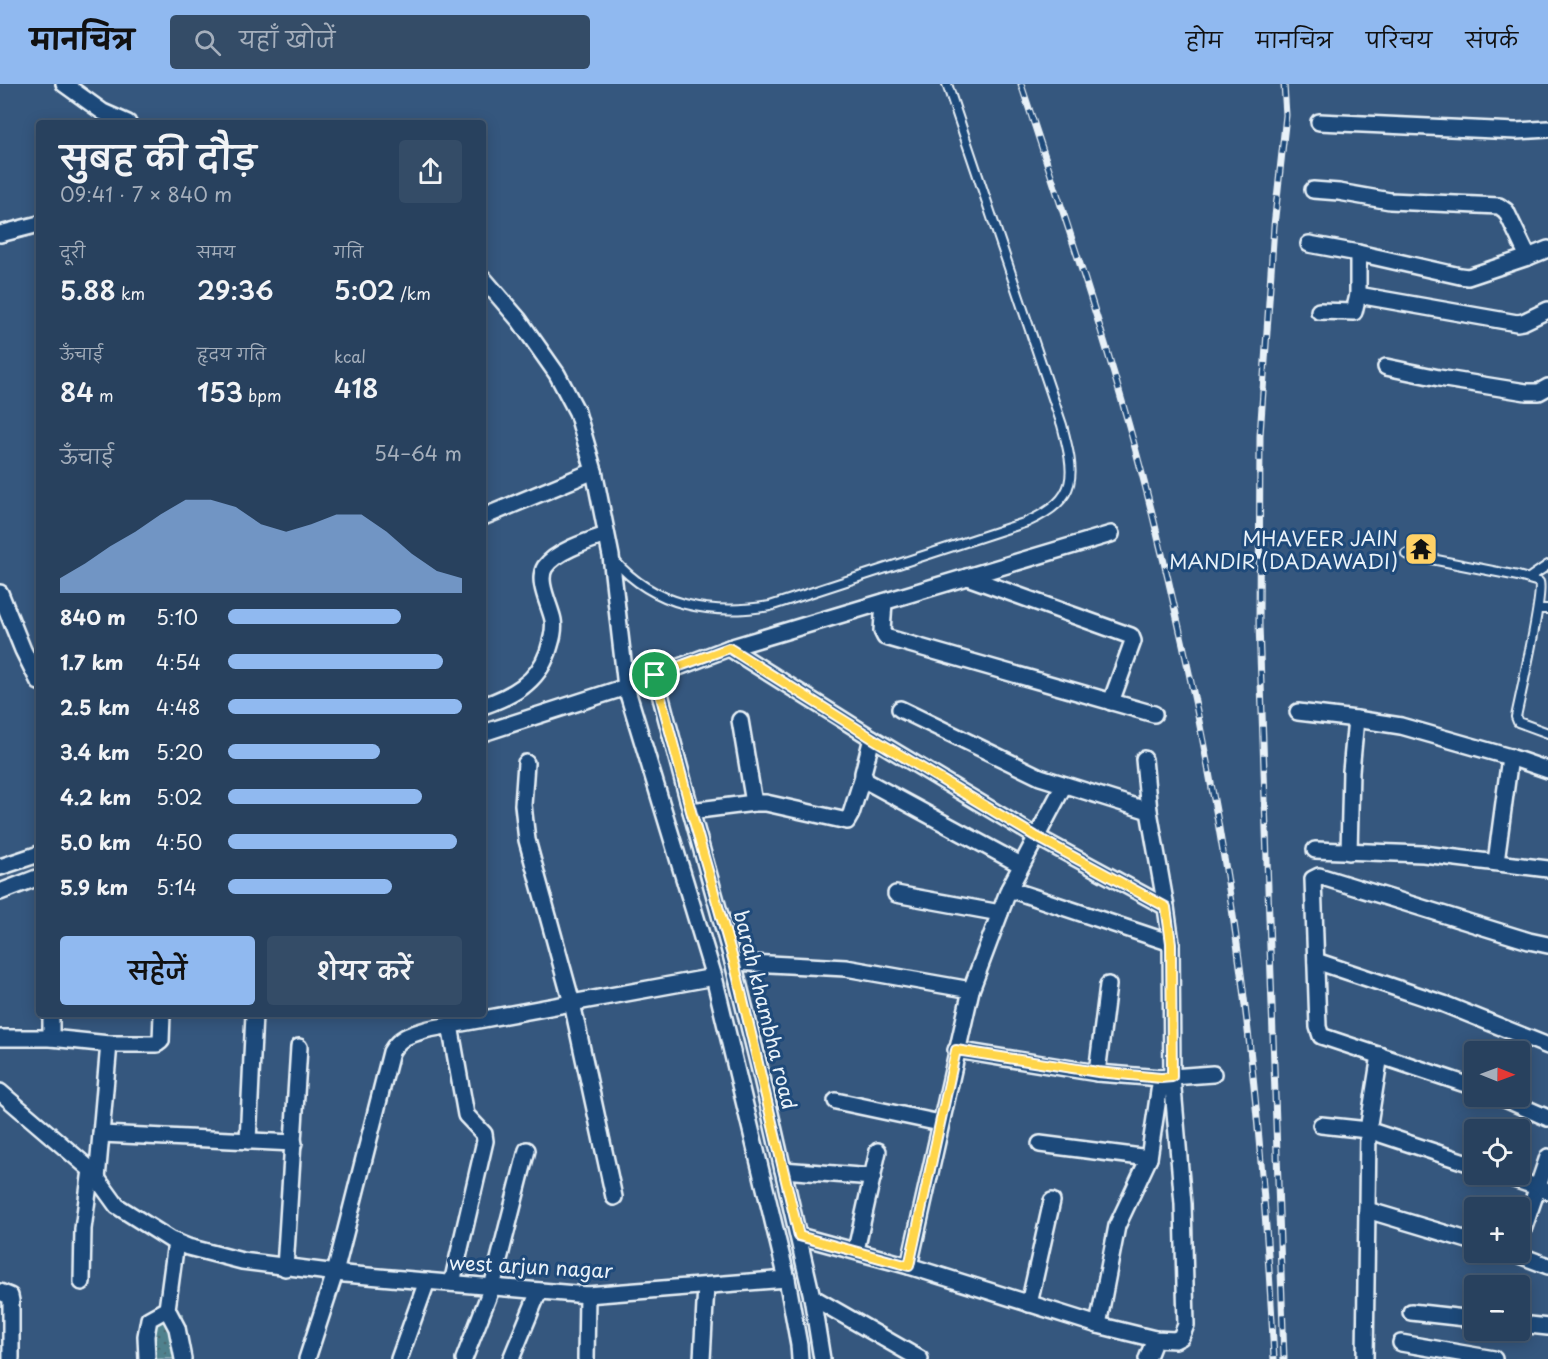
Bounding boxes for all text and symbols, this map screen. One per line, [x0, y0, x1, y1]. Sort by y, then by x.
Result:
search box [170, 15, 590, 69]
text: मानचित्र [30, 17, 134, 60]
text: यहाँ खोजें [239, 22, 335, 55]
text: होम [1186, 23, 1223, 55]
text: मानचित्र [1256, 23, 1333, 55]
text: परिचय [1366, 23, 1432, 55]
text: संपर्क [1465, 23, 1518, 55]
icon: search [191, 26, 224, 59]
text: सुबह की दौड़ [60, 131, 256, 181]
button: share [399, 140, 462, 203]
text: 09:41 · 7 × 840 m [60, 179, 232, 209]
text: दूरी [60, 239, 85, 263]
text: समय [197, 239, 235, 263]
text: गति [334, 239, 363, 263]
text: 5.88 [60, 270, 116, 309]
text: 29:36 [197, 270, 273, 309]
text: 5:02 [334, 270, 395, 309]
text: km [116, 281, 145, 305]
text: /km [395, 281, 431, 305]
text: ऊँचाई [60, 341, 103, 365]
text: हृदय गति [197, 341, 266, 365]
text: kcal [334, 344, 366, 368]
text: 418 [334, 368, 379, 407]
text: 84 [60, 372, 94, 411]
text: 153 [197, 372, 243, 411]
text: m [94, 383, 114, 407]
text: bpm [243, 383, 281, 407]
text: 54–64 m [374, 438, 462, 468]
text: ऊँचाई [60, 441, 114, 471]
place label: MHAVEER JAIN MANDIR (DADAWADI) [1169, 523, 1398, 576]
temple icon: MHAVEER JAIN MANDIR (DADAWADI) [1403, 531, 1439, 567]
text: 840 m [60, 602, 126, 632]
text: 5:10 [156, 602, 198, 632]
text: 1.7 km [60, 647, 123, 677]
text: 4:54 [156, 647, 201, 677]
pin [629, 649, 680, 700]
icon: arrive [638, 658, 671, 691]
text: 2.5 km [60, 692, 130, 722]
text: 4:48 [156, 692, 200, 722]
text: 3.4 km [60, 737, 130, 767]
text: 5:20 [156, 737, 203, 767]
text: 4.2 km [60, 782, 131, 812]
text: 5:02 [156, 782, 203, 812]
text: 5.0 km [60, 827, 131, 857]
text: 4:50 [156, 827, 202, 857]
text: 5.9 km [60, 872, 128, 902]
text: 5:14 [156, 872, 197, 902]
street label: barah khambha road [727, 907, 805, 1113]
button: सहेजें [60, 936, 255, 1005]
button: शेयर करें [267, 936, 462, 1005]
north arrow [1464, 1041, 1530, 1107]
map controls [1464, 1041, 1530, 1341]
button: locate [1464, 1119, 1530, 1185]
button: + [1464, 1197, 1530, 1263]
street label: west arjun nagar [448, 1247, 614, 1285]
button: − [1464, 1275, 1530, 1341]

